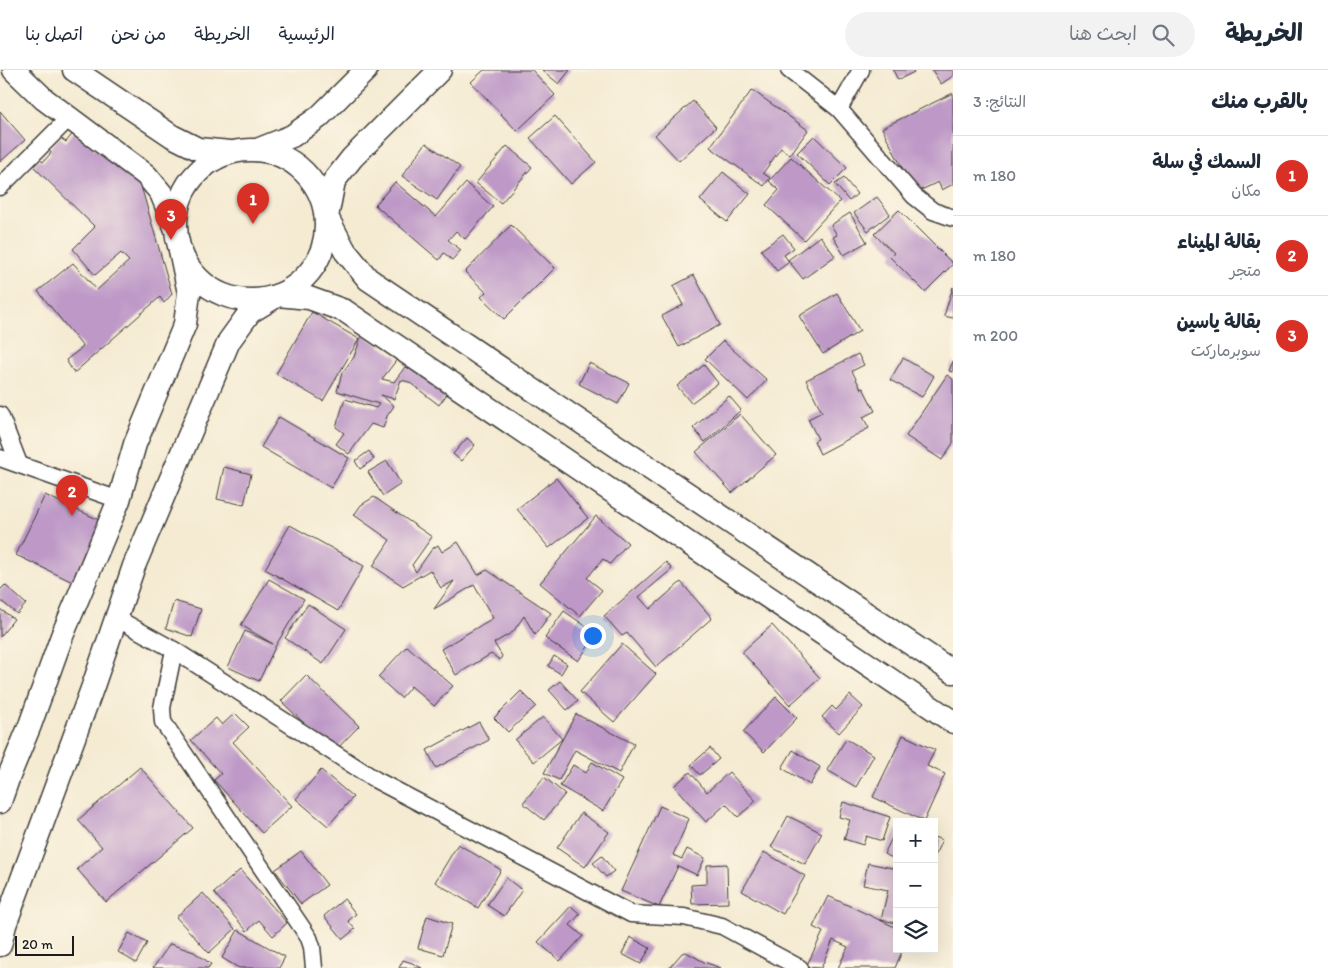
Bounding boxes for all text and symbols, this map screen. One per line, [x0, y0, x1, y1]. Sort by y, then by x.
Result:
search box [845, 12, 1195, 57]
text: الخريطة [1225, 18, 1303, 47]
icon: search [1149, 21, 1177, 49]
text: ابحث هنا [1069, 22, 1137, 45]
text: اتصل بنا [25, 23, 83, 45]
text: من نحن [111, 23, 166, 45]
text: الخريطة [194, 23, 251, 45]
text: الرئيسية [279, 23, 335, 45]
text: بالقرب منك [1211, 88, 1308, 113]
text: النتائج: 3 [973, 92, 1026, 111]
text: السمك في سلة [1152, 150, 1261, 173]
text: 180 m [973, 166, 1016, 185]
text: 1 [1288, 166, 1296, 185]
text: مكان [1231, 181, 1261, 200]
pin: 1 [237, 183, 269, 224]
pin: 3 [155, 199, 187, 240]
text: بقالة الميناء [1177, 230, 1261, 253]
text: 180 m [973, 246, 1016, 265]
text: 2 [1288, 246, 1296, 265]
text: متجر [1230, 261, 1261, 280]
text: بقالة ياسين [1176, 310, 1261, 333]
text: 200 m [973, 326, 1018, 345]
text: 3 [1288, 326, 1296, 345]
text: سوبرماركت [1191, 341, 1261, 360]
pin: 2 [56, 475, 88, 516]
your location [580, 623, 606, 649]
map controls [893, 818, 938, 953]
button: + [893, 818, 938, 863]
button: − [893, 863, 938, 908]
button: layers [893, 908, 938, 953]
scale bar [15, 933, 74, 956]
text: 20 m [22, 936, 53, 953]

